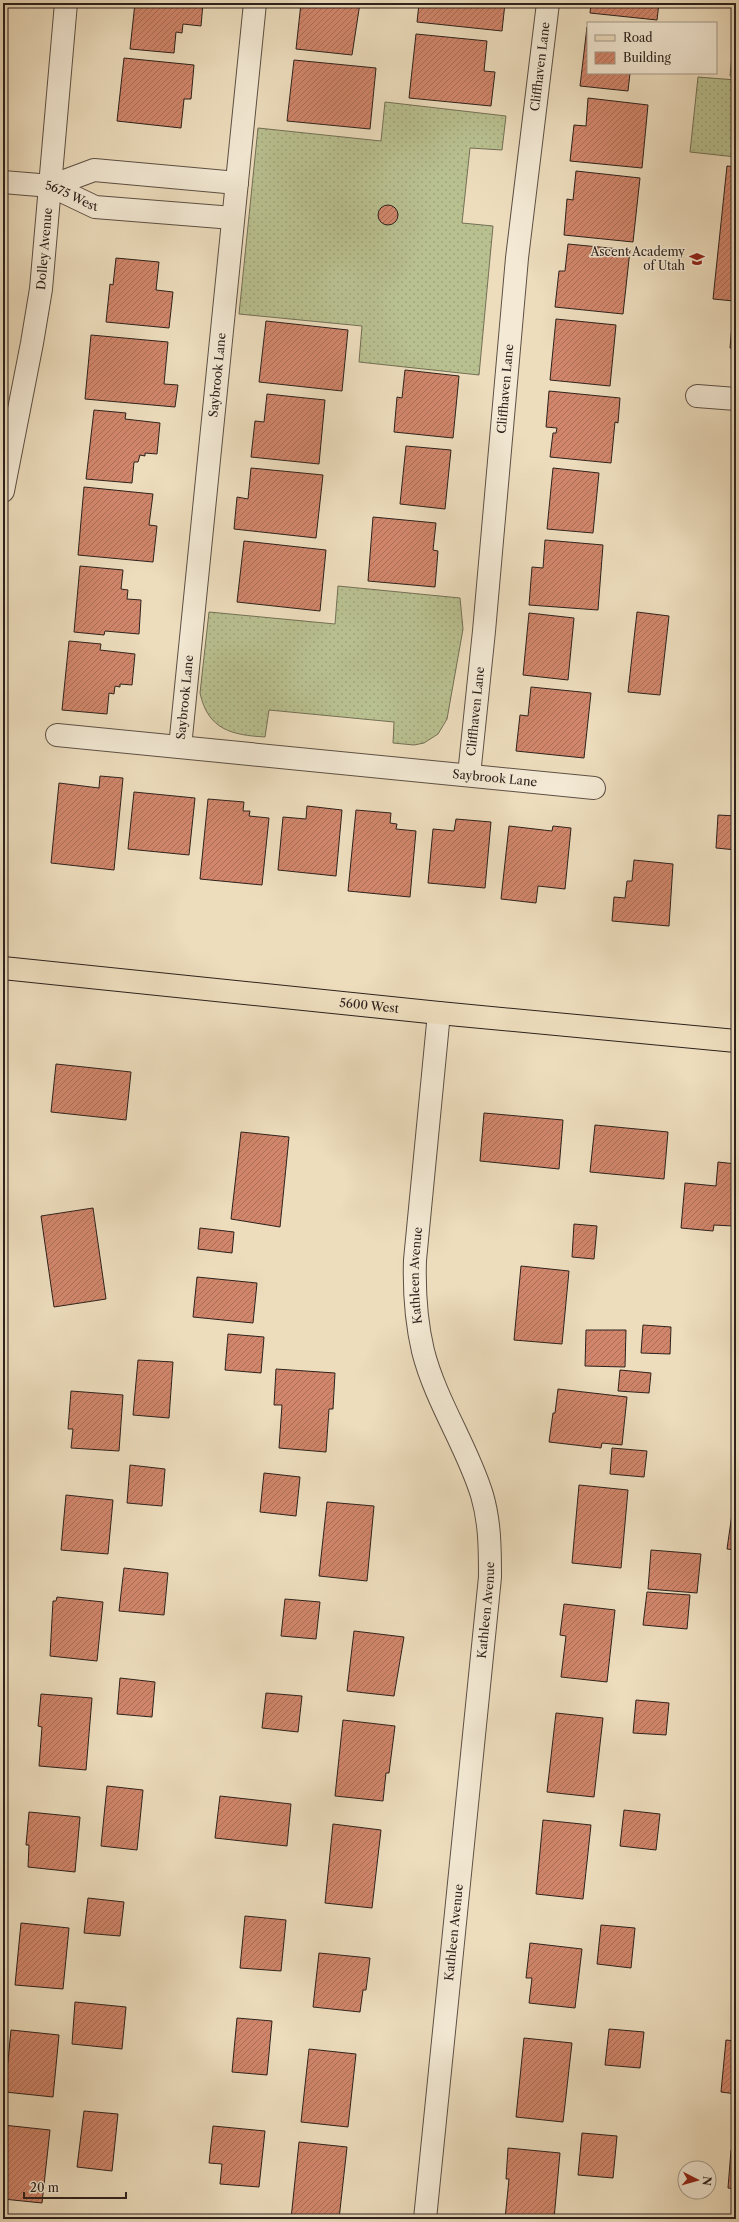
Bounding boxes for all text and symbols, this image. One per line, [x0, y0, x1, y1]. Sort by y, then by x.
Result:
street label: Cliffhaven Lane [527, 21, 553, 112]
legend [587, 22, 717, 74]
text: Road [623, 30, 653, 45]
text: Building [623, 50, 671, 65]
street label: 5675 West [45, 178, 99, 214]
street label: Dolley Avenue [33, 207, 55, 290]
place label: Ascent Academy of Utah [589, 244, 685, 273]
school or university icon: Ascent Academy of Utah [688, 250, 706, 268]
street label: Saybrook Lane [205, 331, 229, 418]
street label: Cliffhaven Lane [493, 343, 516, 434]
street label: Saybrook Lane [173, 654, 196, 740]
street label: Cliffhaven Lane [463, 665, 487, 757]
street label: Saybrook Lane [452, 766, 538, 789]
street label: 5600 West [339, 995, 400, 1016]
street label: Kathleen Avenue [407, 1226, 425, 1325]
street label: Kathleen Avenue [474, 1561, 497, 1659]
street label: Kathleen Avenue [441, 1883, 466, 1982]
north arrow [677, 2160, 717, 2200]
scale bar [24, 2174, 126, 2200]
text: N [699, 2176, 714, 2187]
text: 20 m [30, 2180, 59, 2195]

